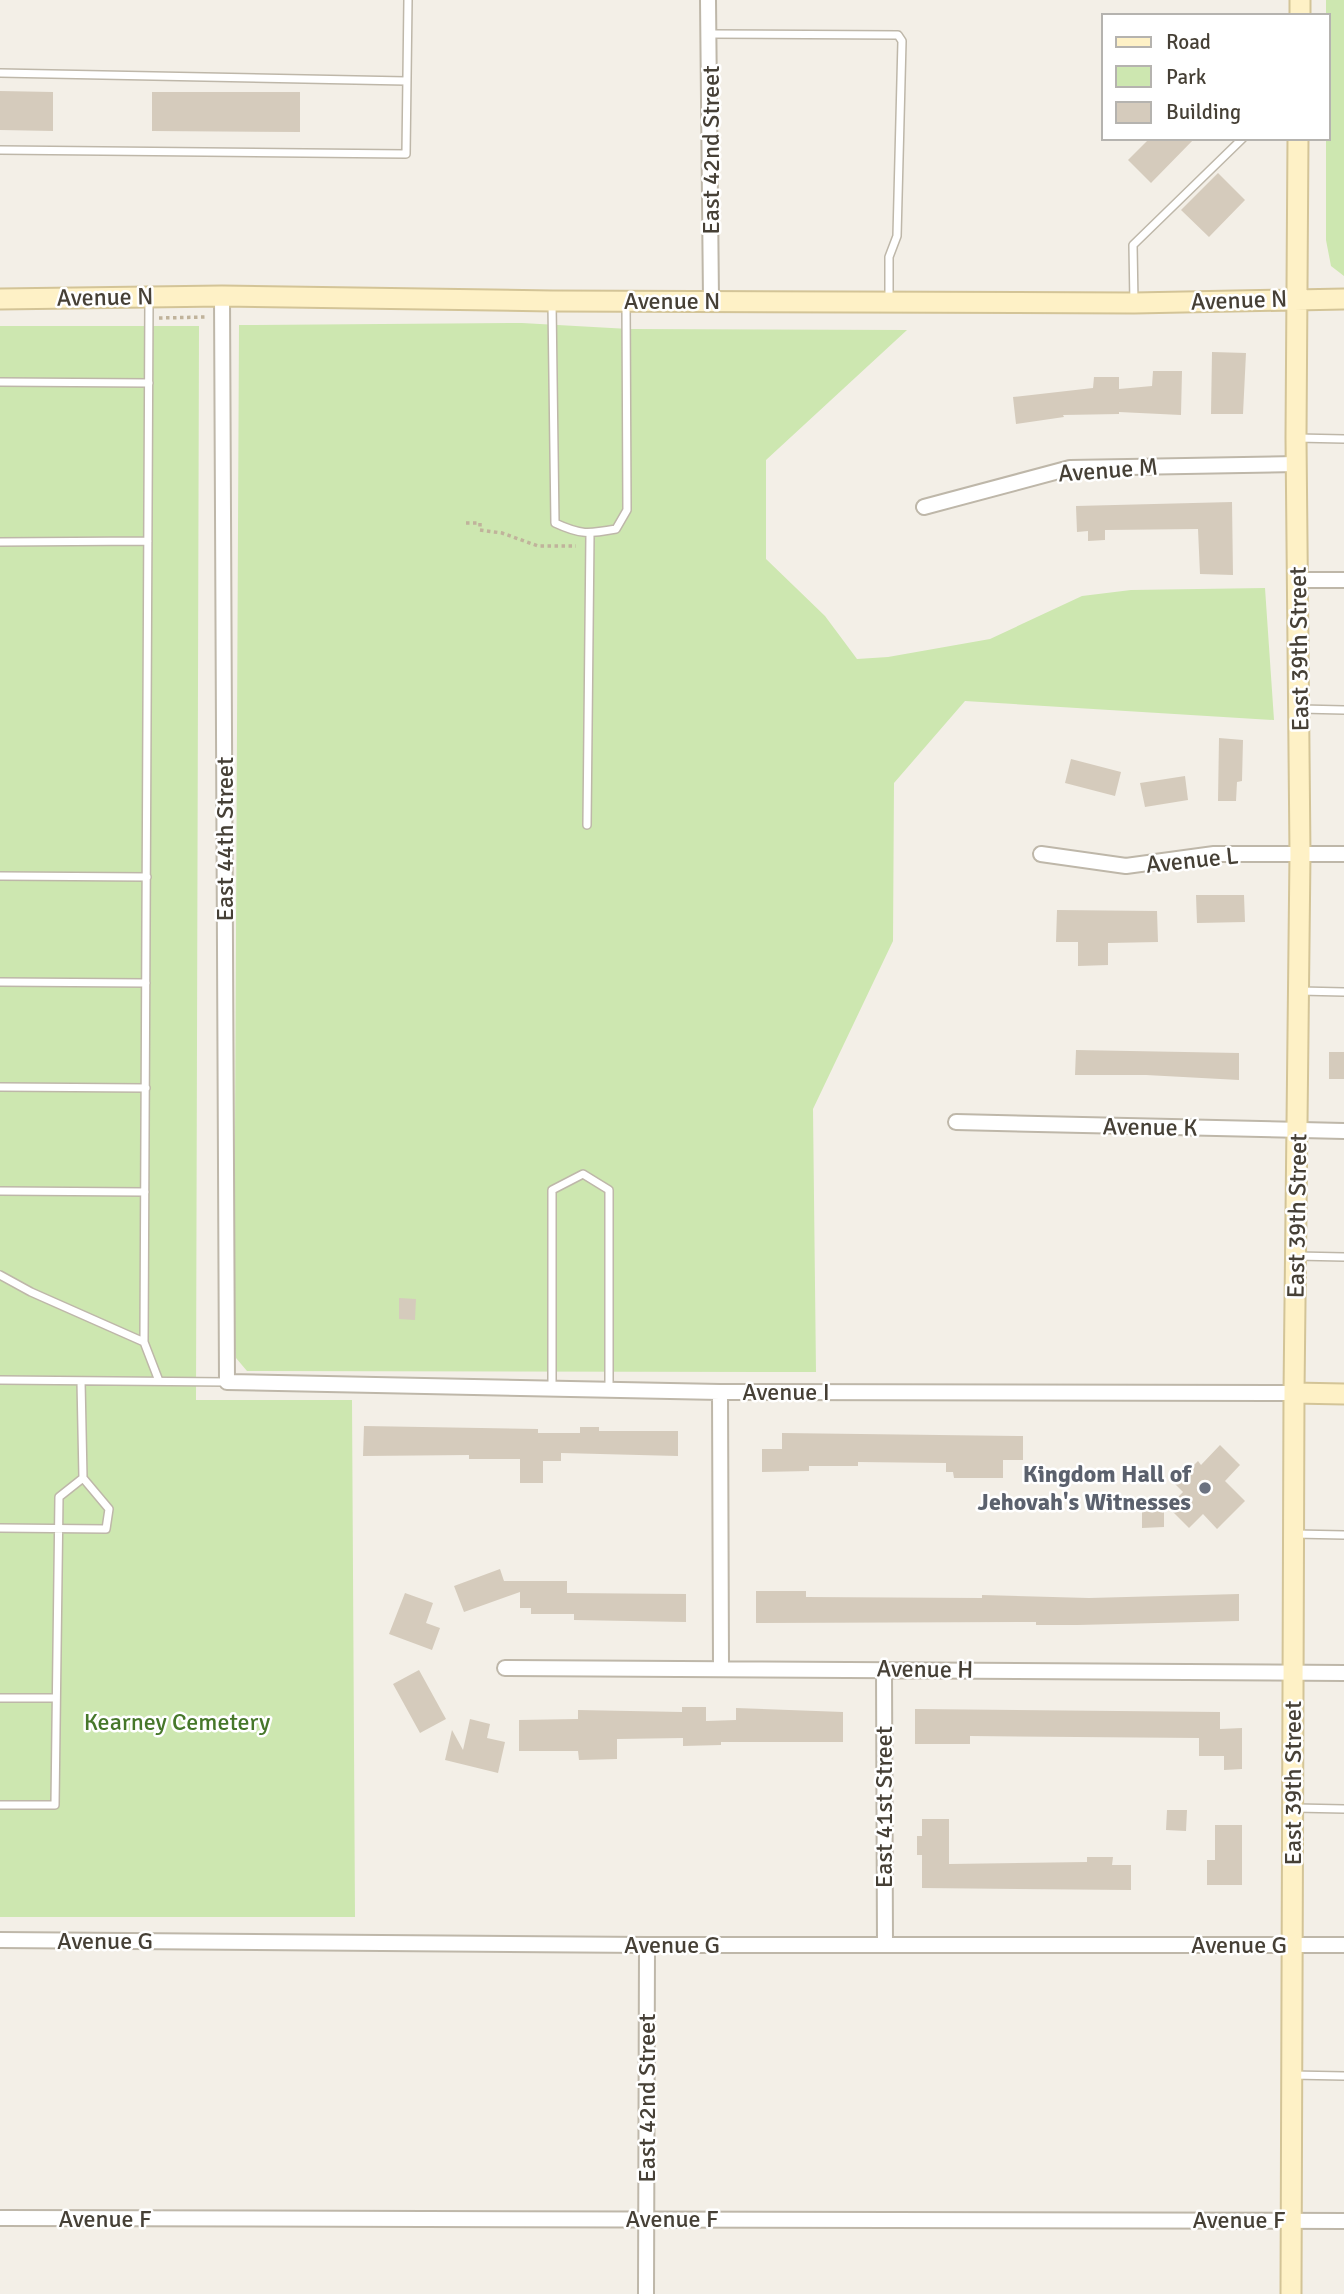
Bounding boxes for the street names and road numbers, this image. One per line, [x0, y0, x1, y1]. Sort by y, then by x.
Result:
street label: East 42nd Street [696, 65, 726, 235]
street label: Avenue N [56, 281, 154, 313]
street label: Avenue N [1190, 283, 1288, 317]
street label: Avenue N [624, 286, 720, 316]
street label: Avenue M [1057, 452, 1159, 488]
street label: East 39th Street [1283, 566, 1315, 732]
street label: East 44th Street [210, 757, 240, 921]
street label: Avenue L [1144, 840, 1240, 880]
street label: Avenue K [1102, 1111, 1198, 1143]
street label: East 39th Street [1281, 1133, 1313, 1299]
street label: Avenue I [742, 1377, 830, 1407]
street label: Avenue H [876, 1653, 974, 1685]
street label: East 39th Street [1278, 1701, 1308, 1865]
street label: East 41st Street [869, 1726, 899, 1888]
street label: Avenue G [57, 1926, 153, 1956]
street label: Avenue G [624, 1930, 720, 1960]
street label: Avenue G [1191, 1930, 1287, 1960]
street label: East 42nd Street [632, 2013, 662, 2183]
street label: Avenue F [59, 2204, 151, 2234]
street label: Avenue F [626, 2204, 718, 2234]
street label: Avenue F [1193, 2205, 1285, 2235]

